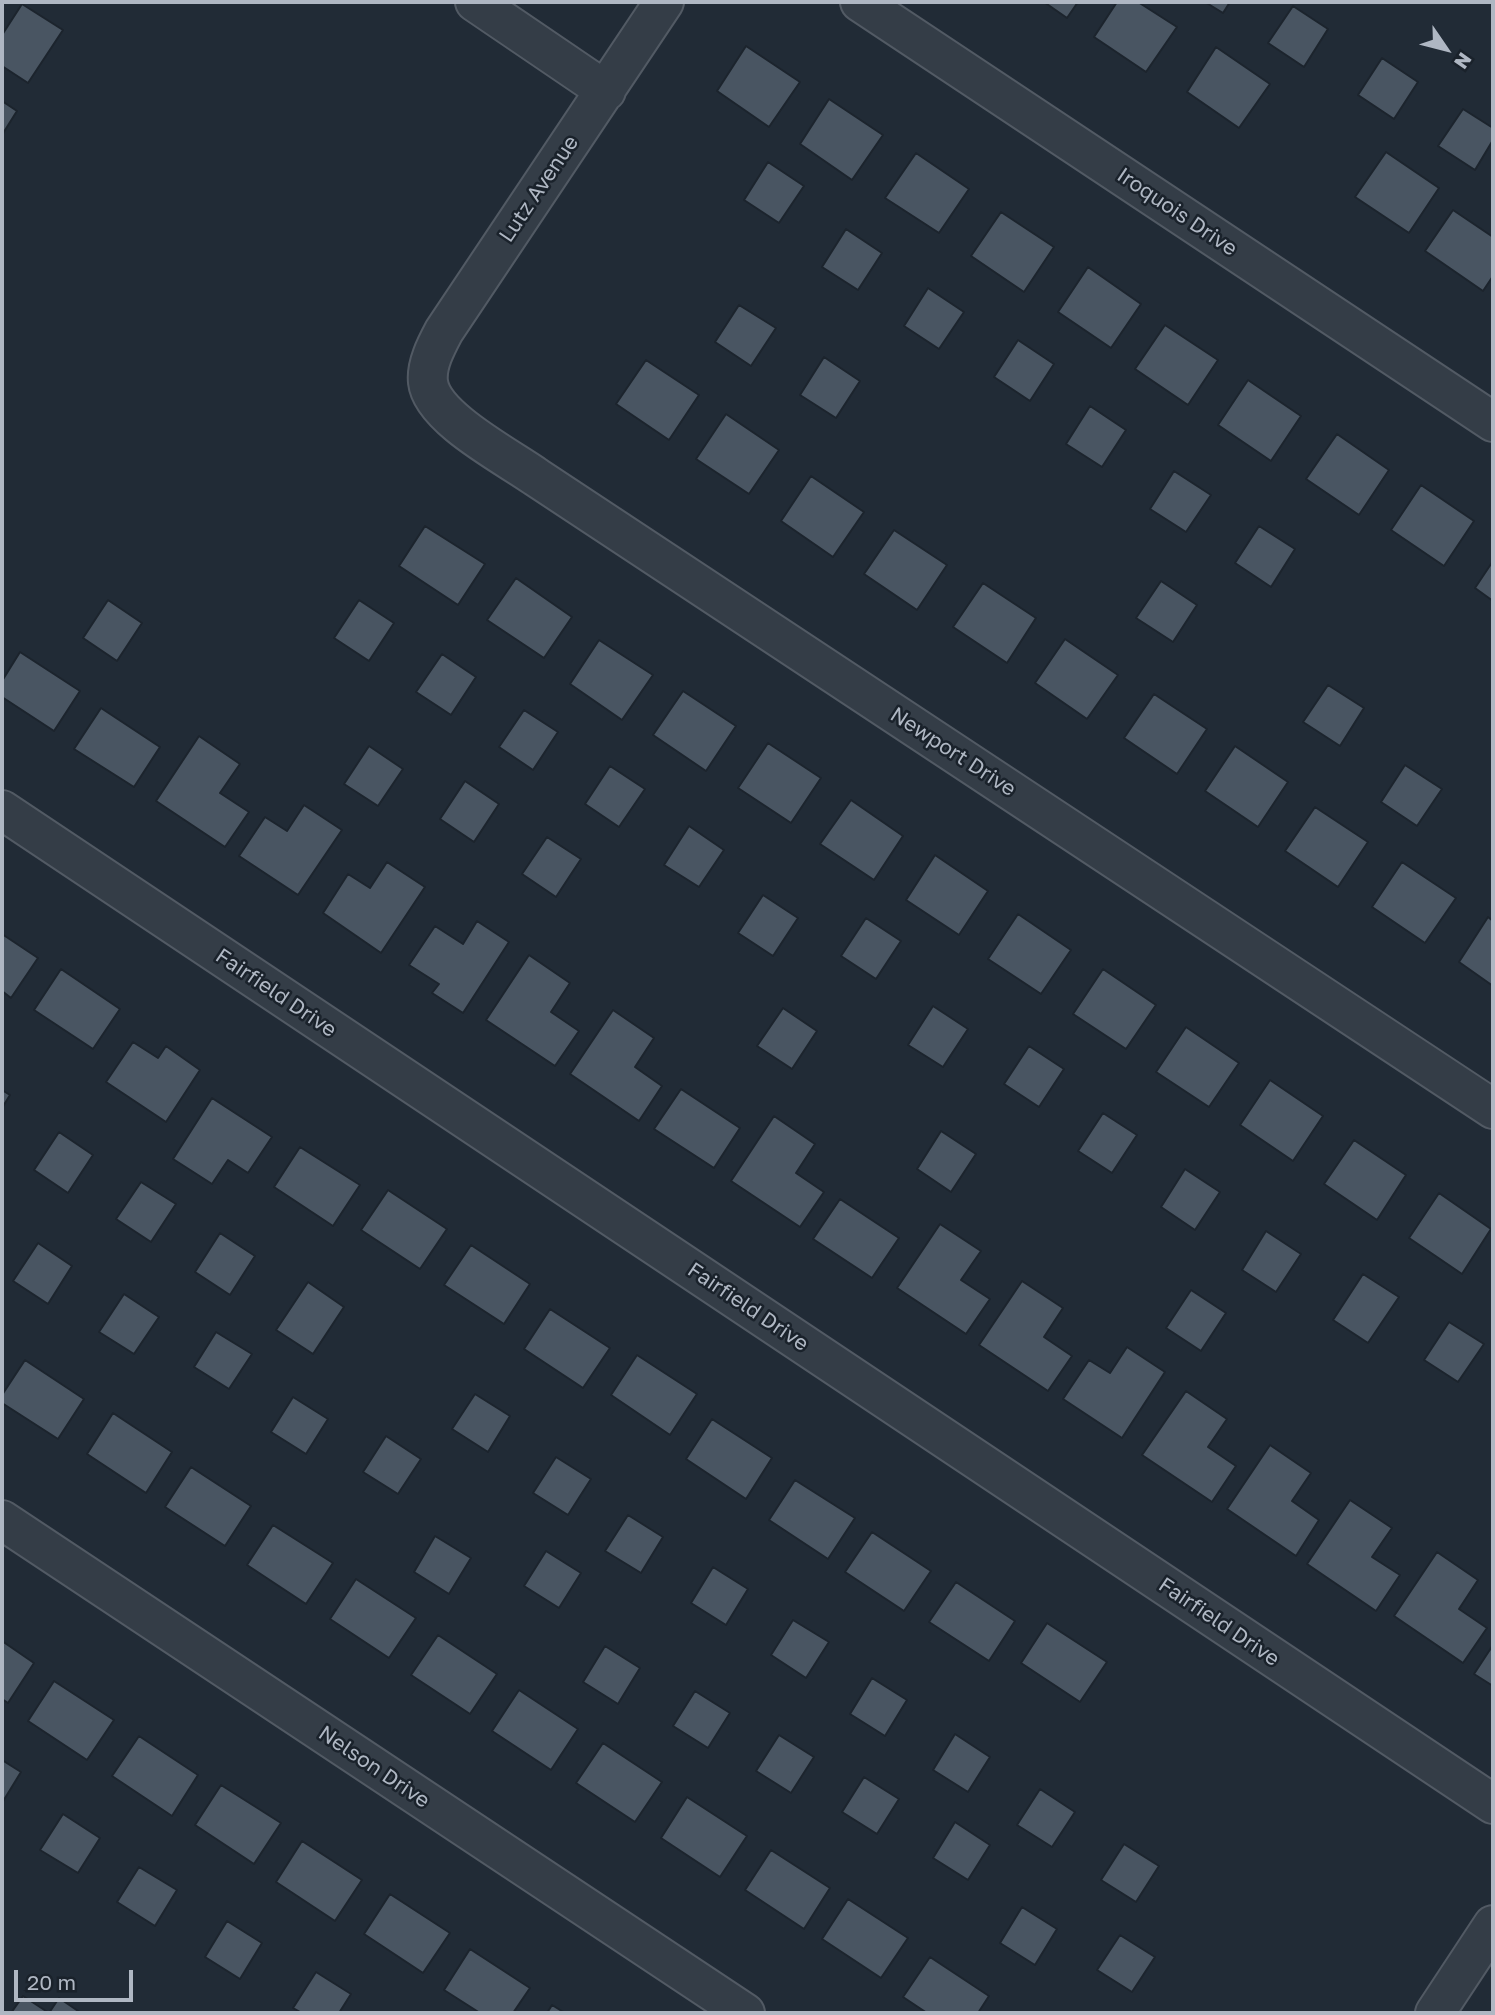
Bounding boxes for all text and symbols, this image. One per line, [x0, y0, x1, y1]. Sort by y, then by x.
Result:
north arrow [1411, 14, 1481, 84]
text: N [1450, 49, 1477, 74]
street label: Lutz Avenue [494, 131, 584, 247]
street label: Iroquois Drive [1112, 163, 1242, 261]
street label: Newport Drive [885, 702, 1021, 802]
street label: Fairfield Drive [211, 943, 341, 1043]
street label: Fairfield Drive [683, 1257, 813, 1357]
street label: Fairfield Drive [1154, 1572, 1284, 1672]
street label: Nelson Drive [314, 1721, 434, 1813]
scale bar [18, 1955, 136, 1999]
text: 20 m [27, 1969, 76, 1995]

